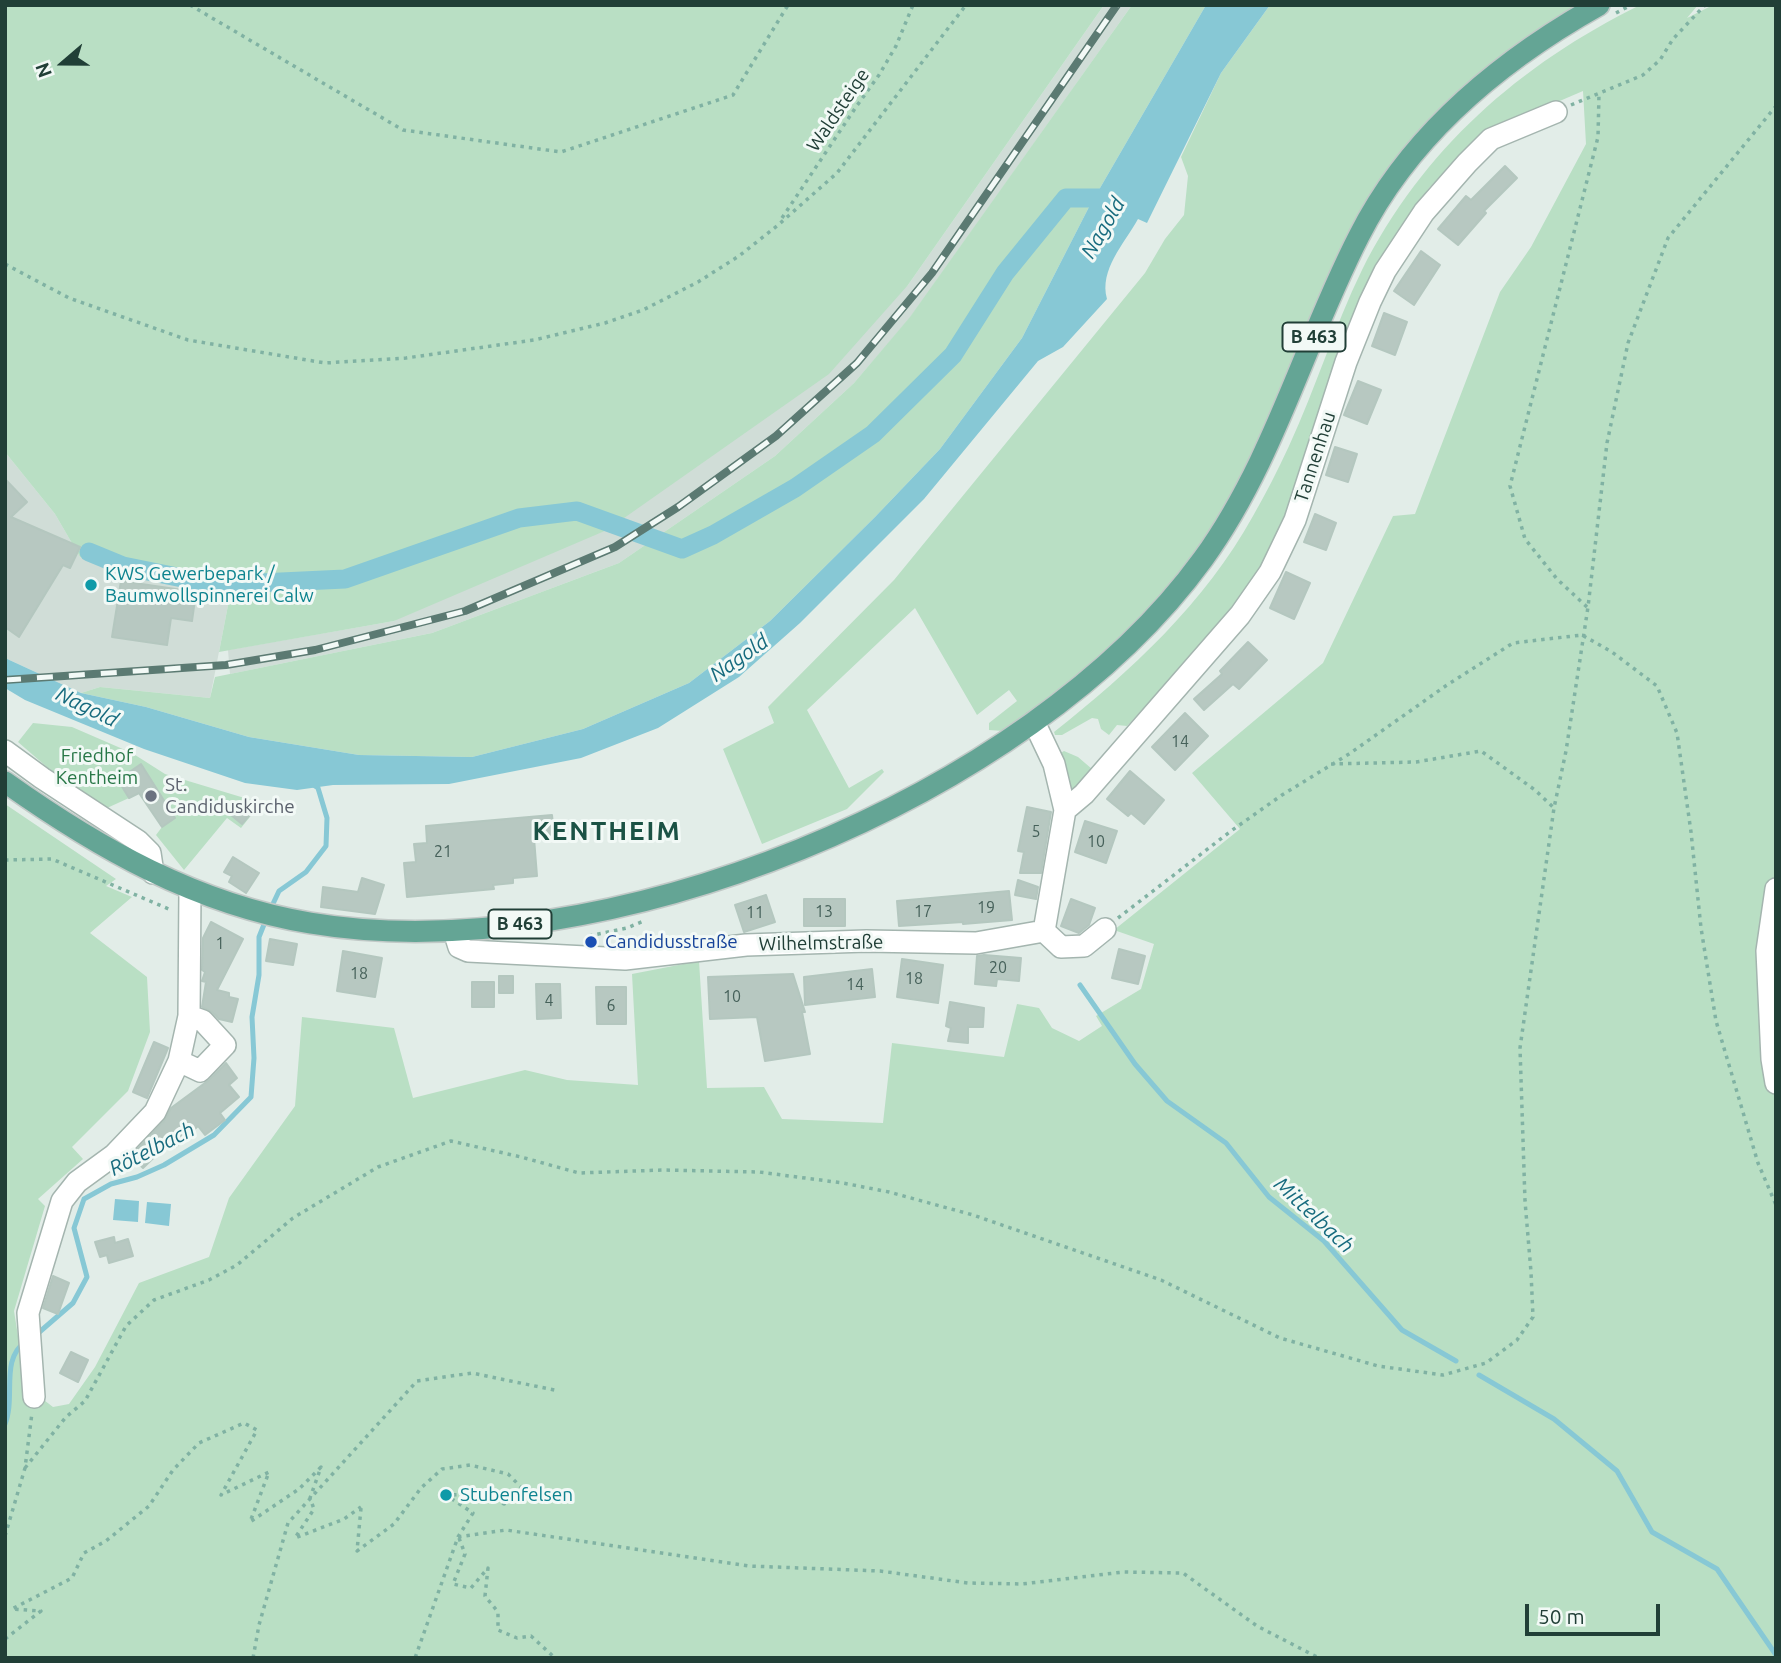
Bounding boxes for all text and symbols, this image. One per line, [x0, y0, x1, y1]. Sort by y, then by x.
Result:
north arrow [28, 28, 98, 98]
text: N [31, 60, 56, 81]
street label: Waldsteige [802, 64, 874, 156]
water label: Nagold [1076, 193, 1130, 263]
road number: B 463 [1282, 323, 1346, 352]
street label: Tannenhau [1290, 409, 1340, 505]
place label: KWS Gewerbepark / Baumwollspinnerei Calw [105, 563, 314, 607]
marker: KWS Gewerbepark / Baumwollspinnerei Calw [83, 577, 99, 593]
water label: Nagold [705, 629, 773, 687]
water label: Nagold [52, 681, 122, 733]
house number: 14 [1171, 732, 1189, 752]
park label: Friedhof Kentheim [56, 745, 138, 789]
place label: St. Candiduskirche [165, 774, 295, 818]
marker: St. Candiduskirche [143, 788, 159, 804]
district label: KENTHEIM [533, 815, 681, 847]
house number: 5 [1031, 822, 1041, 842]
house number: 10 [1087, 832, 1105, 852]
house number: 21 [434, 842, 452, 862]
house number: 19 [977, 898, 995, 918]
house number: 13 [815, 902, 833, 922]
house number: 17 [914, 902, 932, 922]
house number: 11 [746, 903, 764, 923]
road number: B 463 [489, 909, 552, 939]
place label: Candidusstraße [605, 931, 738, 953]
street label: Wilhelmstraße [758, 931, 884, 955]
house number: 1 [215, 934, 225, 954]
marker: Candidusstraße [583, 934, 599, 950]
house number: 20 [989, 958, 1007, 978]
house number: 18 [350, 964, 368, 984]
house number: 18 [905, 969, 923, 989]
house number: 14 [846, 975, 864, 995]
house number: 10 [723, 987, 741, 1007]
house number: 4 [544, 991, 554, 1011]
house number: 6 [606, 996, 616, 1016]
water label: Rötelbach [105, 1117, 199, 1181]
water label: Mittelbach [1269, 1172, 1359, 1258]
place label: Stubenfelsen [460, 1484, 573, 1506]
marker: Stubenfelsen [438, 1487, 454, 1503]
scale bar [1529, 1590, 1664, 1634]
text: 50 m [1538, 1604, 1585, 1628]

